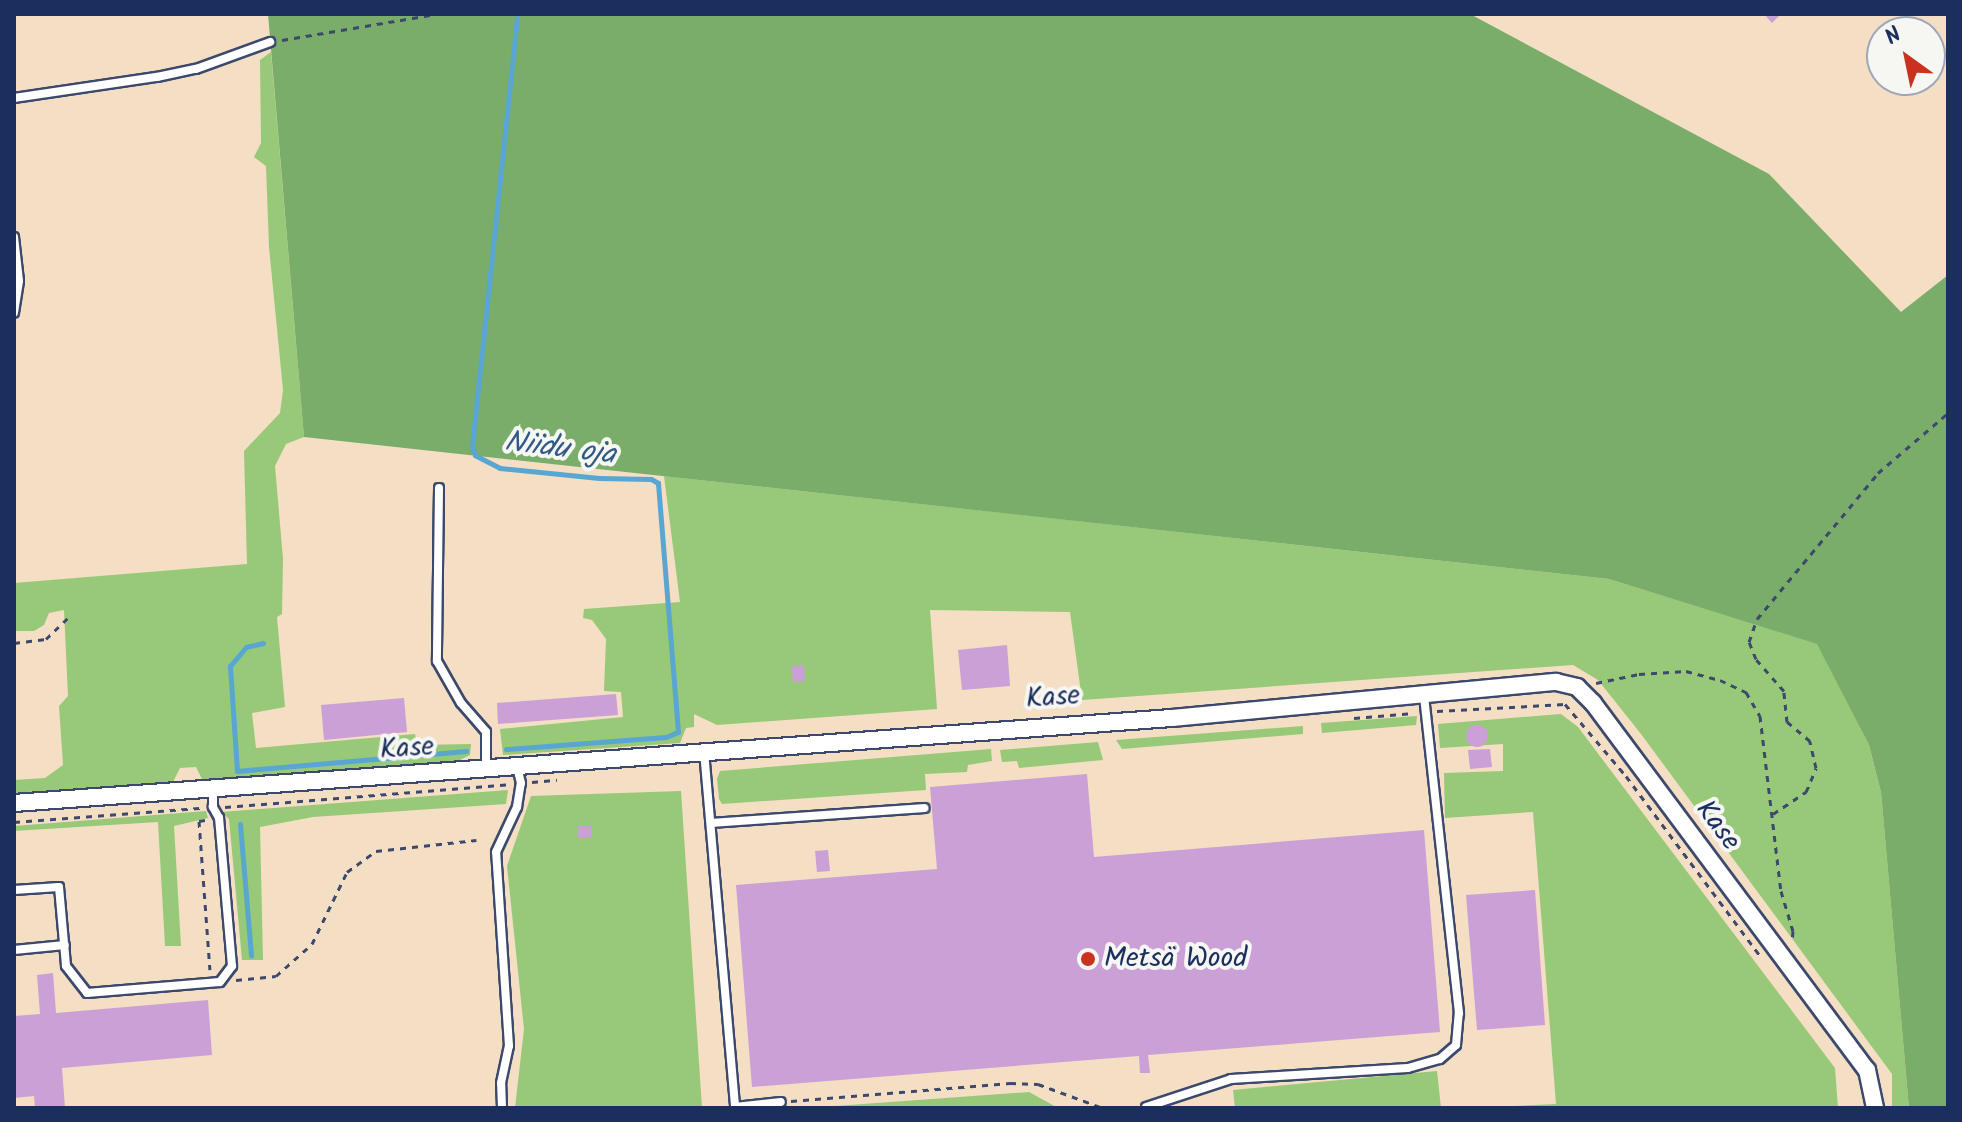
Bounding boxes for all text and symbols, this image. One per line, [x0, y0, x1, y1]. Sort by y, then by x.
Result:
north arrow [1866, 16, 1946, 96]
text: N [1878, 19, 1909, 56]
water label: Niidu oja [503, 424, 617, 474]
street label: Kase [1025, 679, 1081, 717]
street label: Kase [379, 730, 435, 768]
street label: Kase [1687, 794, 1747, 858]
place label: Metsä Wood [1104, 942, 1247, 976]
marker: Metsä Wood [1079, 950, 1097, 968]

